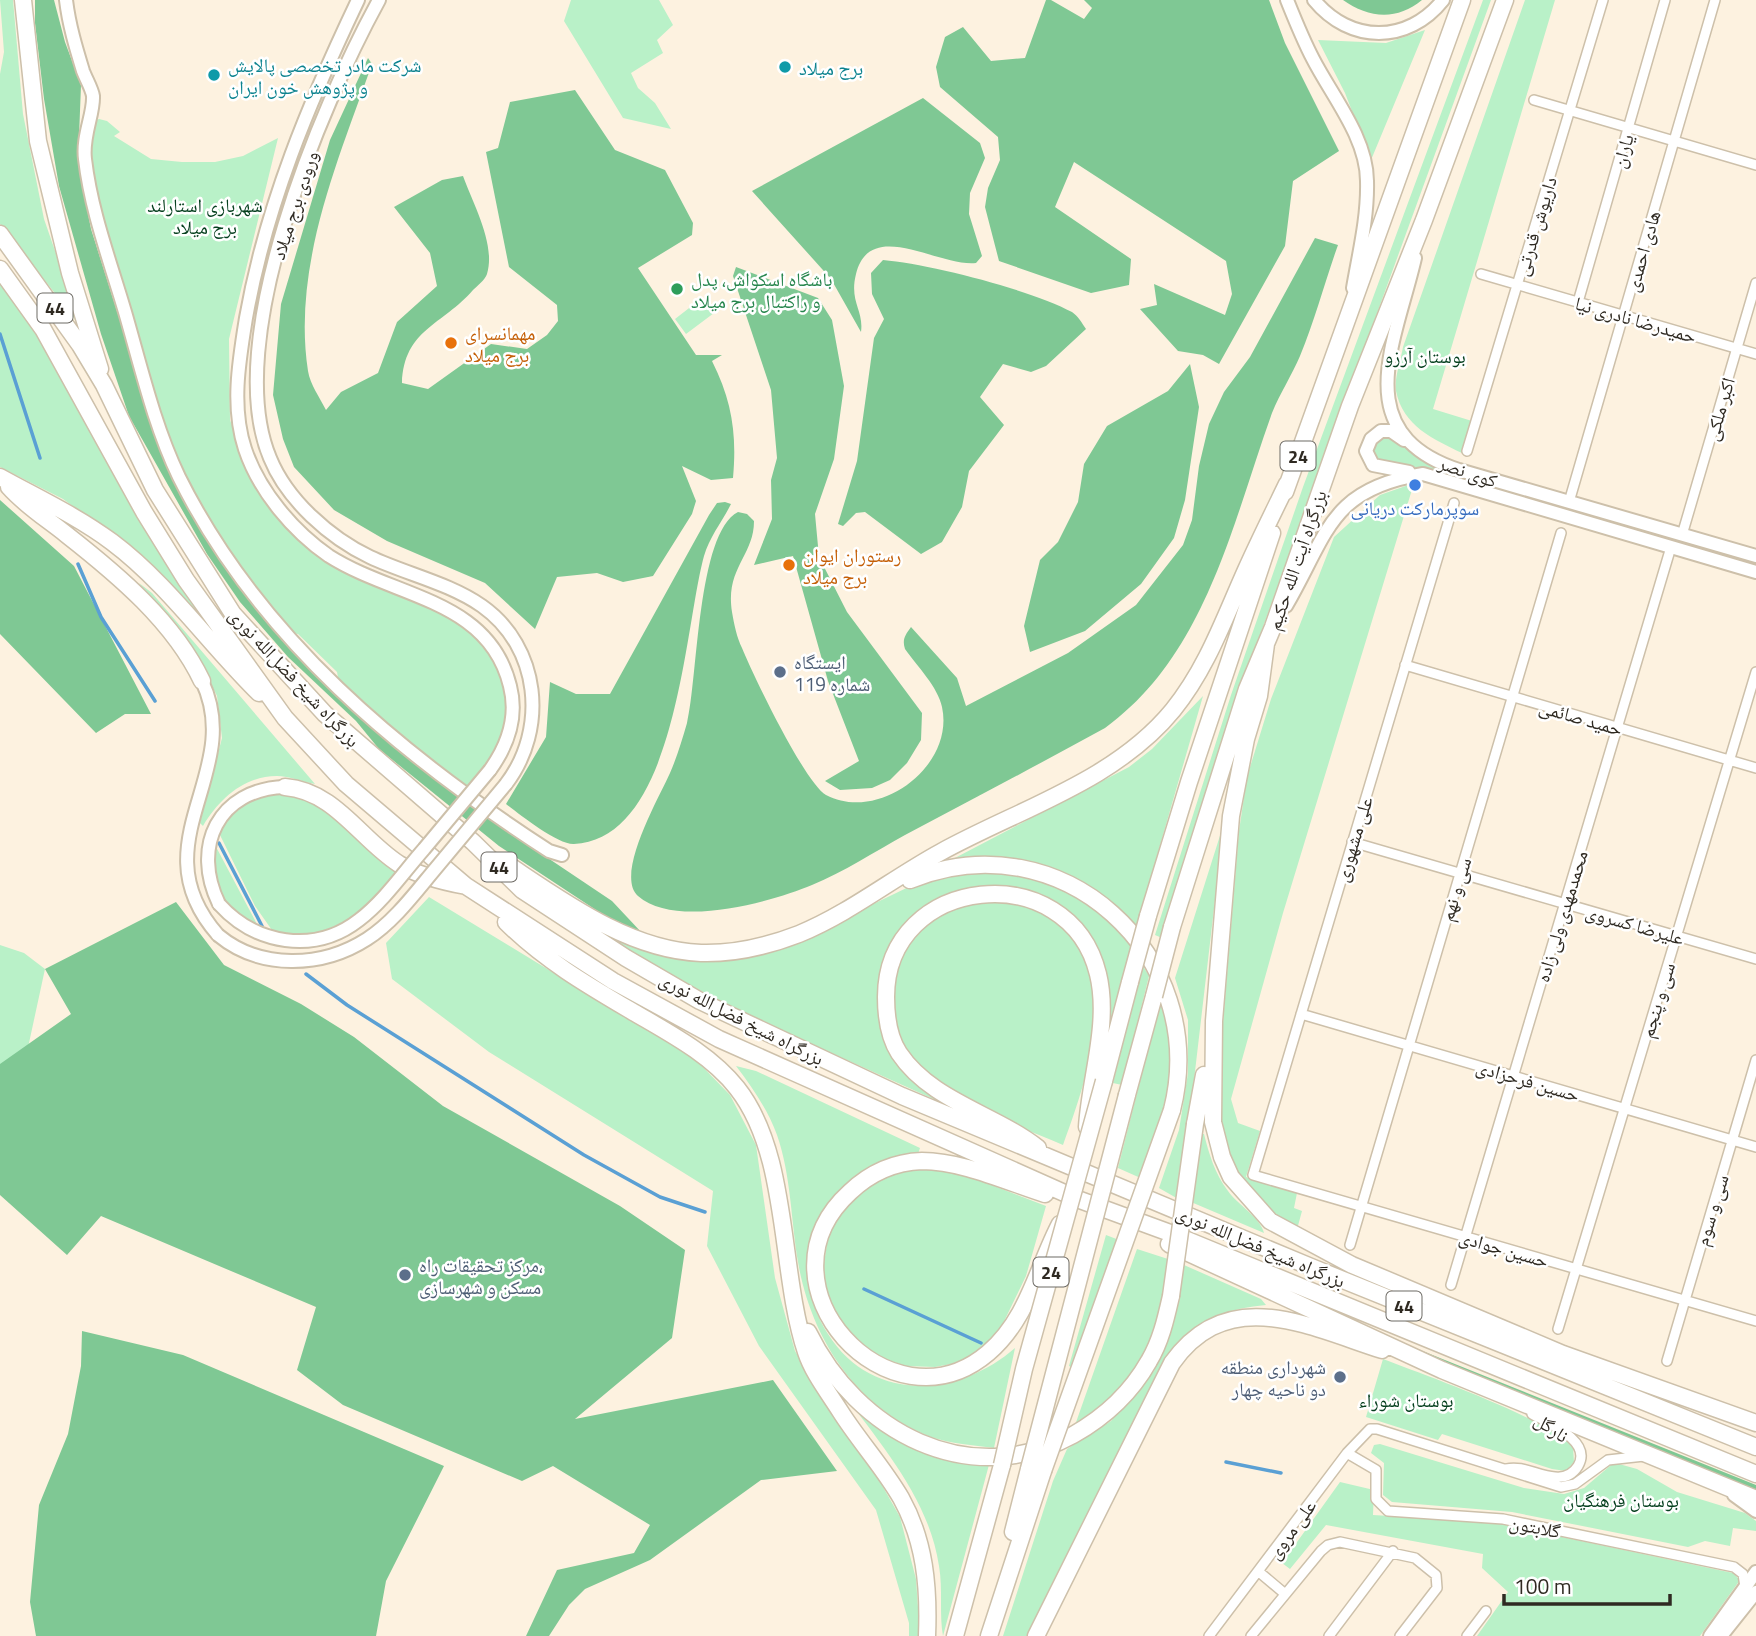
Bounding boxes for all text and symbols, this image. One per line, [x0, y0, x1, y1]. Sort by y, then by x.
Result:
place label: شرکت مادر تخصصی پالایش و پژوهش خون ایران [228, 50, 422, 101]
place label: برج میلاد [799, 53, 863, 82]
marker: برج میلاد [777, 59, 793, 75]
marker: شرکت مادر تخصصی پالایش و پژوهش خون ایران [206, 67, 222, 83]
street label: یاران [1603, 130, 1641, 171]
street label: ورودی برج میلاد [263, 147, 325, 263]
street label: داریوش قدرتی [1506, 173, 1564, 279]
park label: شهربازی استارلند برج میلاد [147, 190, 263, 241]
street label: هادی احمدی [1617, 207, 1667, 295]
place label: باشگاه اسکواش، پدل و راکتبال برج میلاد [691, 264, 832, 315]
marker: باشگاه اسکواش، پدل و راکتبال برج میلاد [669, 281, 685, 297]
street label: حمیدرضا نادری نیا [1572, 288, 1700, 350]
road number: 44 [38, 294, 72, 322]
place label: مهمانسرای برج میلاد [465, 318, 535, 369]
marker: مهمانسرای برج میلاد [443, 335, 459, 351]
park label: بوستان آرزو [1384, 341, 1466, 370]
street label: اکبر ملکی [1696, 374, 1742, 444]
road number: 24 [1280, 442, 1316, 470]
street label: کوی نصر [1434, 447, 1501, 495]
marker: سوپرمارکت دریانی [1407, 477, 1423, 493]
street label: بزرگراه آیت الله حکیم [1258, 486, 1334, 634]
place label: سوپرمارکت دریانی [1351, 493, 1479, 522]
place label: رستوران ایوان برج میلاد [803, 540, 901, 591]
marker: رستوران ایوان برج میلاد [781, 557, 797, 573]
street label: بزرگراه شیخ فضل‌الله نوری [222, 601, 368, 753]
place label: ایستگاه شماره 119 [794, 647, 870, 698]
marker: ایستگاه شماره 119 [772, 664, 788, 680]
street label: حمید صائمی [1536, 691, 1626, 743]
street label: علی مشهوری [1326, 792, 1380, 885]
street label: محمدمهدی ولی زاده [1527, 846, 1595, 986]
road number: 44 [482, 852, 516, 882]
street label: سی و نهم [1432, 854, 1478, 924]
street label: علیرضا کسروی [1582, 896, 1688, 952]
street label: سی و پنجم [1632, 959, 1682, 1041]
street label: بزرگراه شیخ فضل‌الله نوری [655, 964, 829, 1072]
street label: حسین فرحزادی [1473, 1051, 1583, 1109]
street label: سی و سوم [1686, 1171, 1736, 1249]
street label: بزرگراه شیخ فضل‌الله نوری [1172, 1197, 1350, 1295]
street label: حسین جوادی [1456, 1221, 1552, 1275]
place label: مرکز تحقیقات راه، مسکن و شهرسازی [419, 1250, 543, 1301]
road number: 24 [1034, 1258, 1068, 1287]
marker: مرکز تحقیقات راه، مسکن و شهرسازی [397, 1267, 413, 1283]
road number: 44 [1386, 1292, 1422, 1321]
place label: شهرداری منطقه دو ناحیه چهار [1221, 1352, 1326, 1403]
marker: شهرداری منطقه دو ناحیه چهار [1332, 1369, 1348, 1385]
park label: بوستان شوراء [1358, 1385, 1454, 1414]
street label: نارگل [1529, 1405, 1575, 1449]
park label: بوستان فرهنگیان [1563, 1485, 1679, 1514]
street label: علی مروی [1259, 1492, 1323, 1565]
street label: گلابتون [1507, 1507, 1563, 1545]
scale bar [1504, 1562, 1670, 1606]
text: 100 m [1514, 1570, 1571, 1602]

